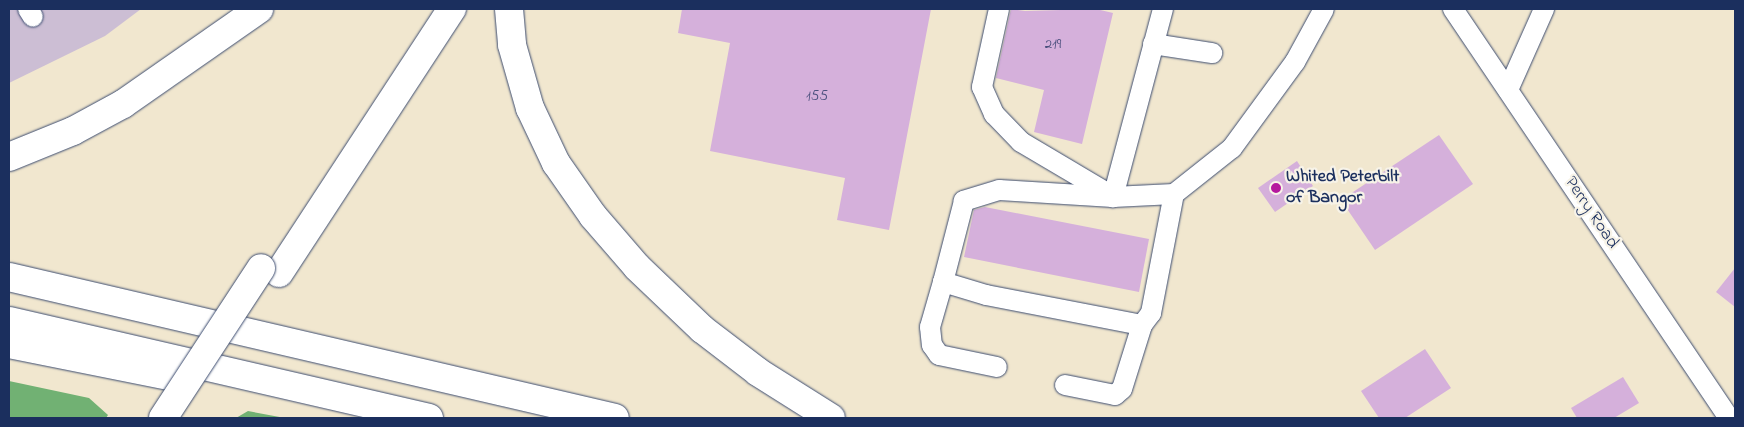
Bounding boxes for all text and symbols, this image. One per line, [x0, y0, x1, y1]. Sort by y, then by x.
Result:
house number: 219 [1045, 36, 1061, 54]
house number: 155 [806, 88, 828, 106]
place label: Whited Peterbilt of Bangor [1286, 167, 1399, 210]
street label: Perry Road [1559, 173, 1623, 253]
marker: Whited Peterbilt of Bangor [1270, 182, 1282, 194]

